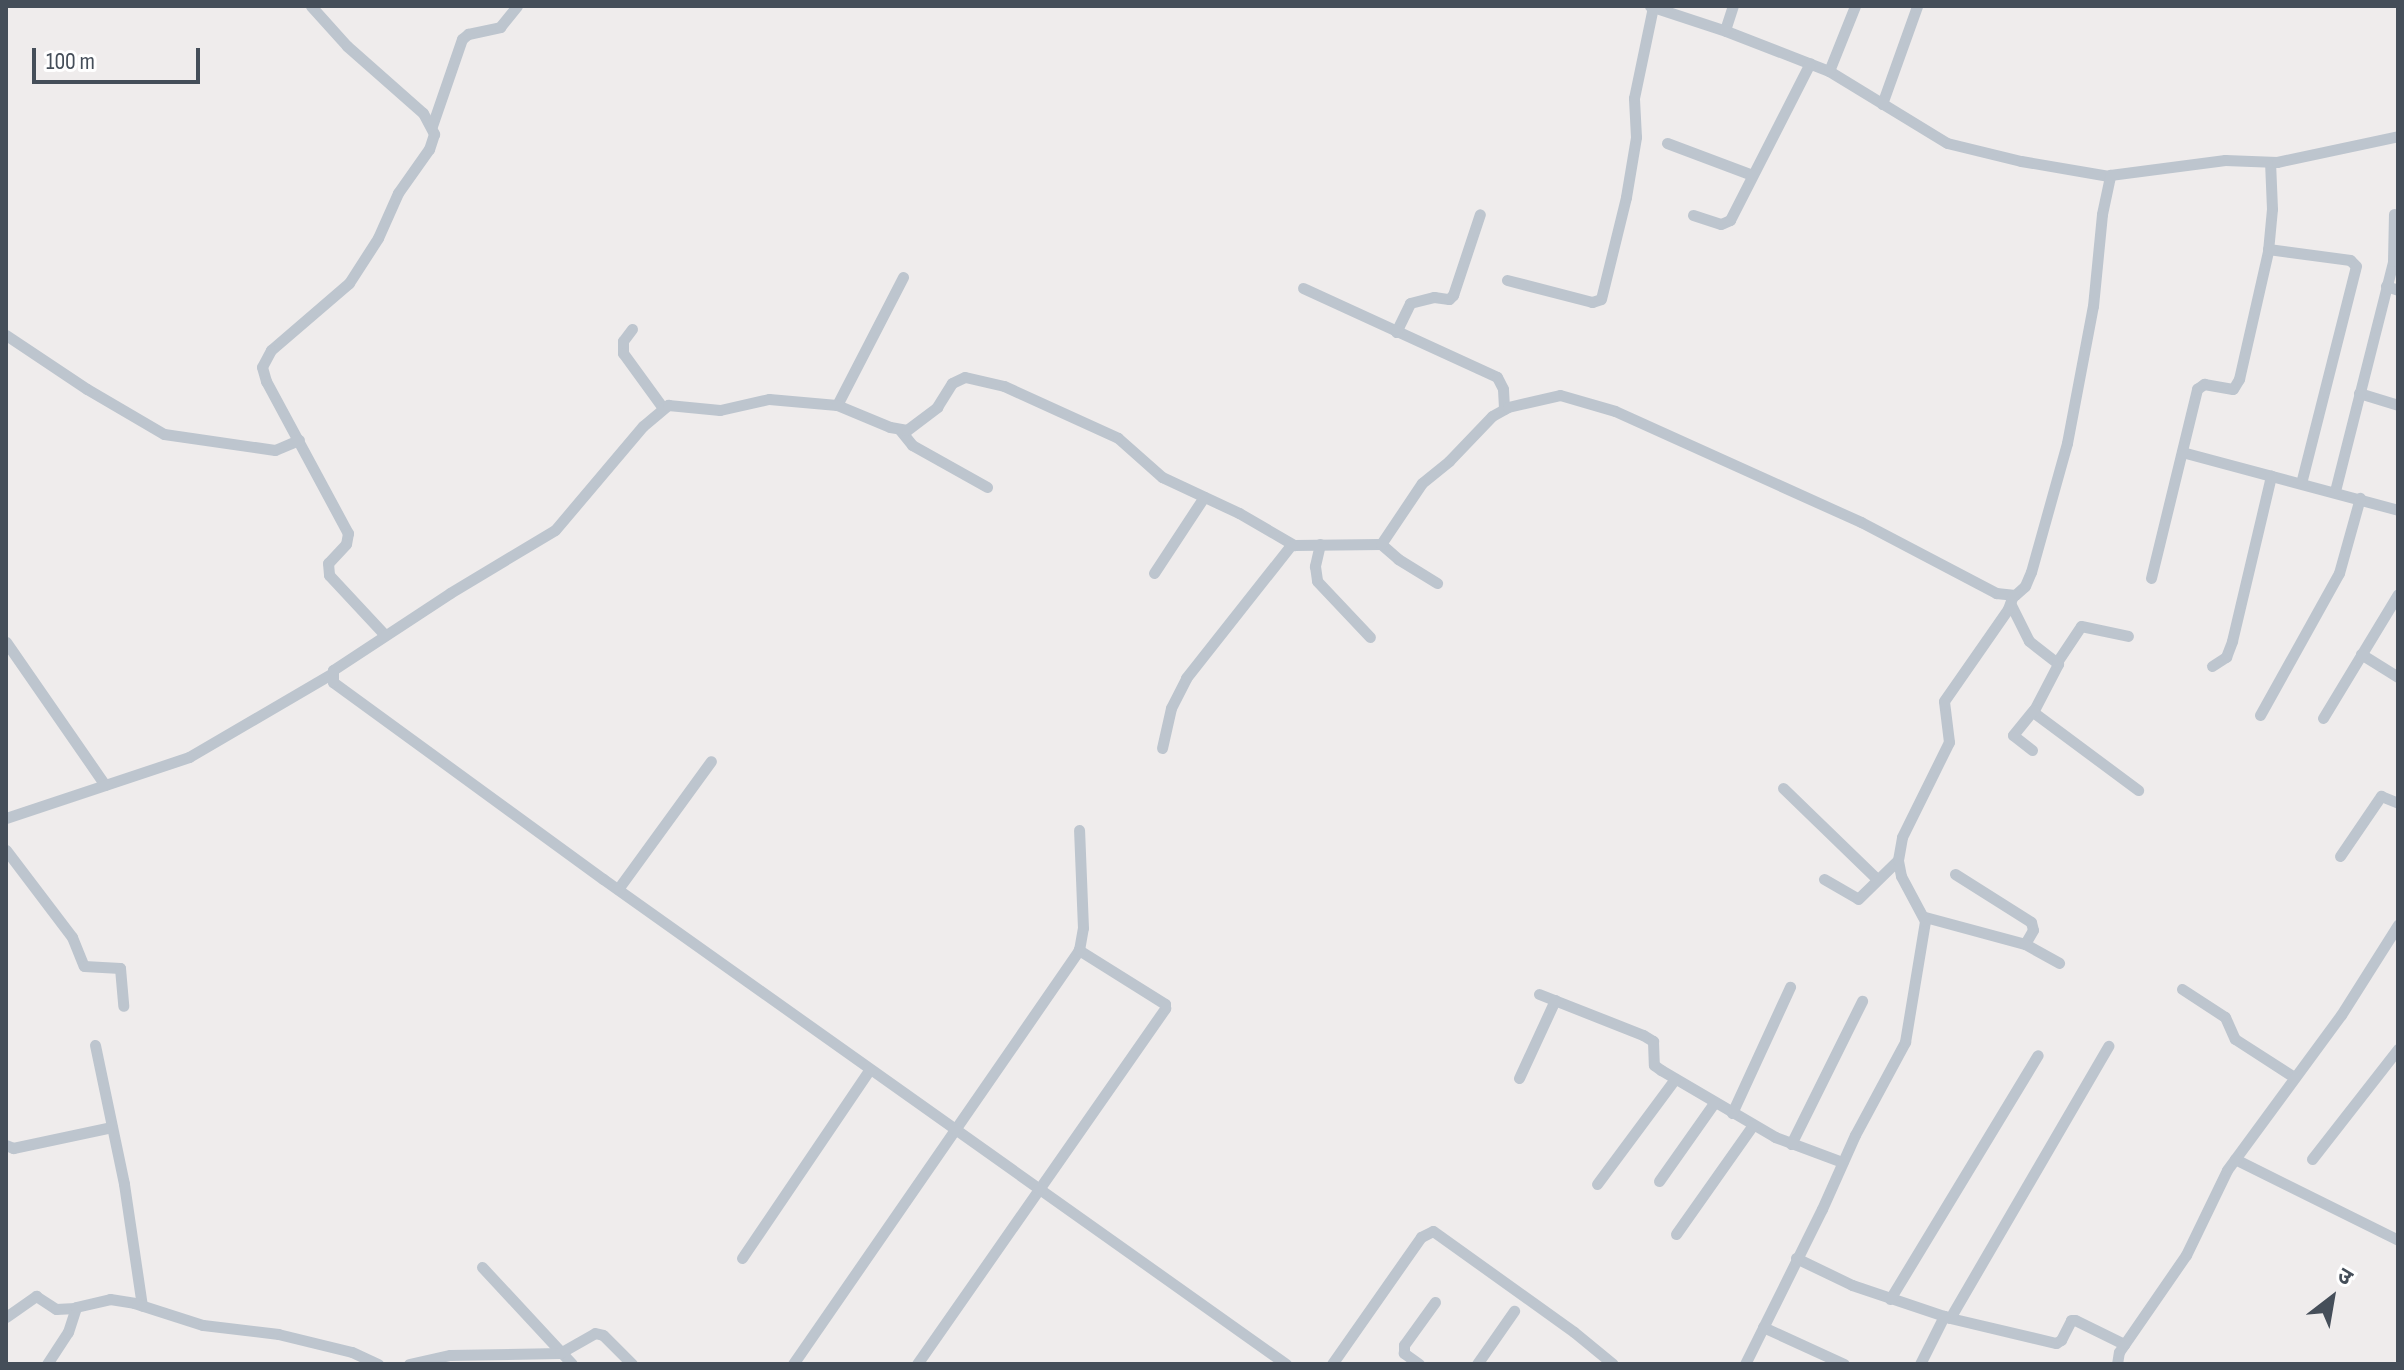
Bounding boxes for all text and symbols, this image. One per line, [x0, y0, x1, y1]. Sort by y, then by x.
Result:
scale bar [36, 32, 204, 82]
text: 100 m [46, 47, 95, 76]
north arrow [2292, 1258, 2372, 1338]
text: उ [2332, 1262, 2357, 1292]

